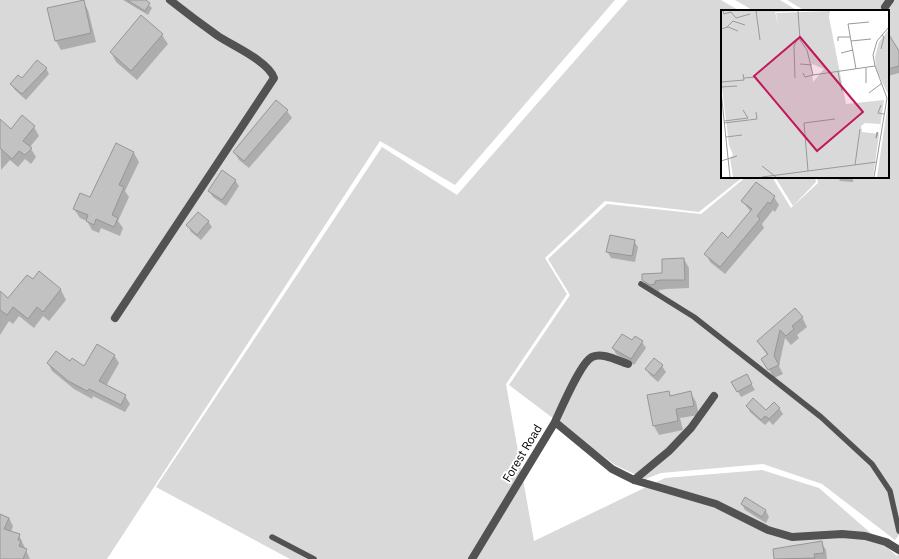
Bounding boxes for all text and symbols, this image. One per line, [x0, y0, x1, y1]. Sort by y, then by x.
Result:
inset map [721, 10, 889, 178]
street label: Forest Road [499, 422, 545, 484]

